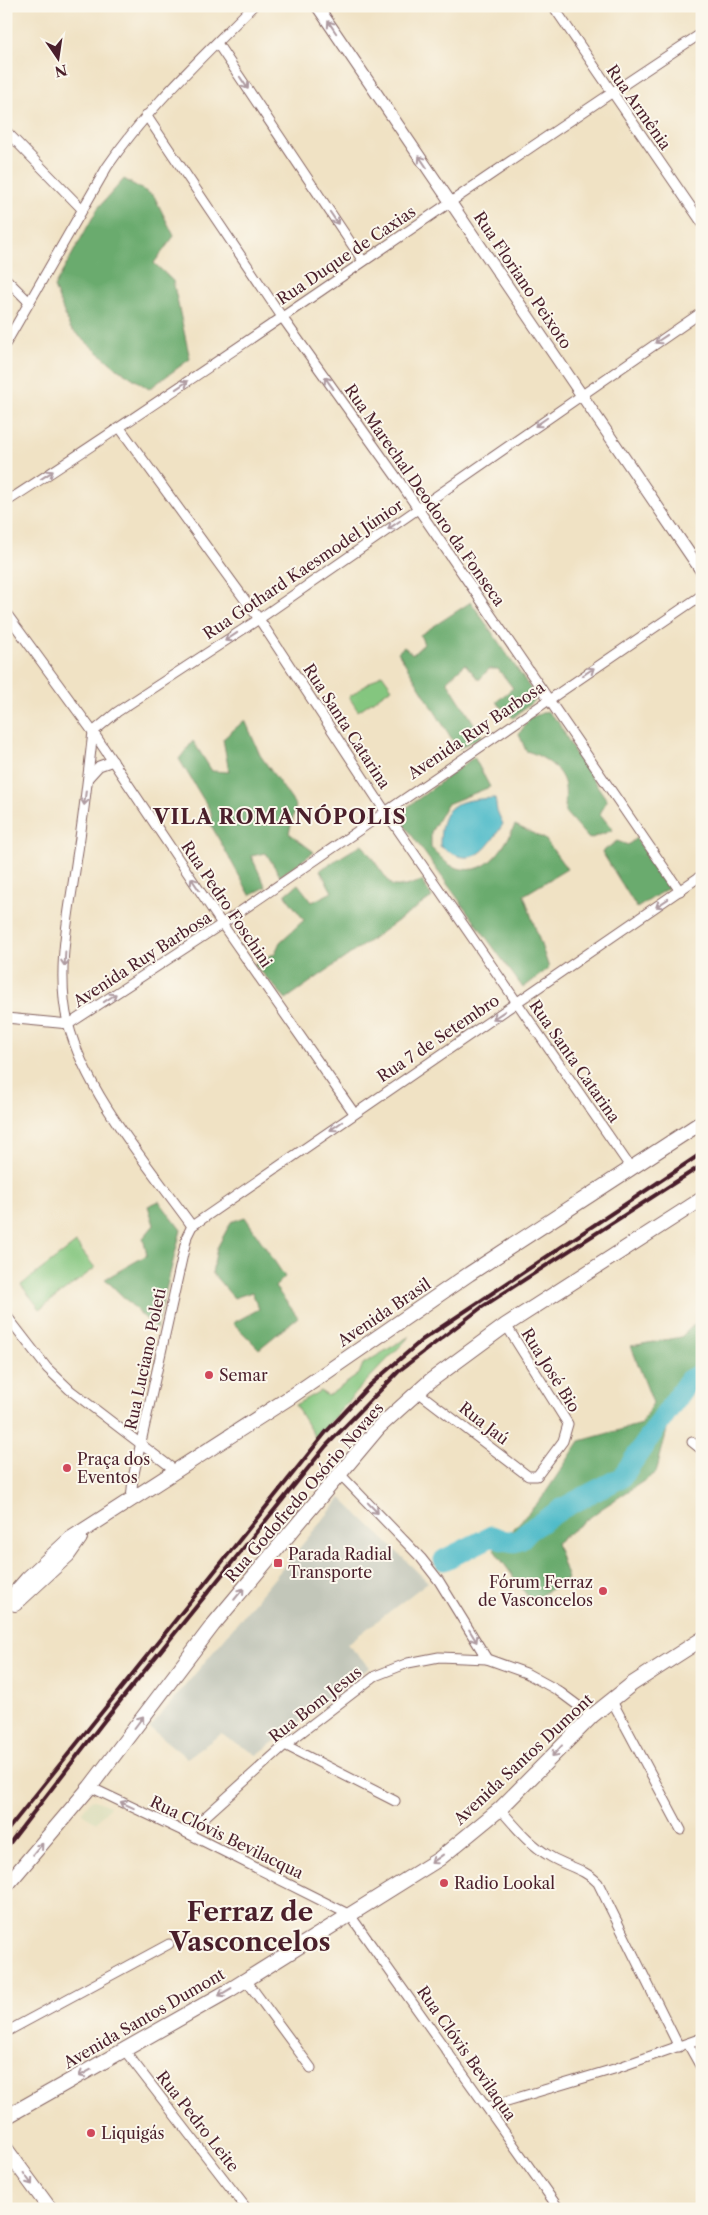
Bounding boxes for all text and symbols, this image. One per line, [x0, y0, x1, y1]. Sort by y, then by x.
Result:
one-way arrow [327, 21, 337, 35]
north arrow [32, 32, 82, 82]
text: N [53, 61, 69, 81]
street label: Rua Armênia [602, 61, 676, 154]
one-way arrow [239, 76, 249, 90]
one-way arrow [418, 155, 428, 169]
street label: Rua Duque de Caxias [273, 201, 419, 309]
street label: Rua Floriano Peixoto [470, 208, 577, 353]
one-way arrow [329, 211, 339, 225]
one-way arrow [655, 334, 669, 344]
one-way arrow [324, 377, 334, 391]
one-way arrow [175, 380, 189, 390]
street label: Rua Marechal Deodoro da Fonseca [340, 380, 510, 610]
one-way arrow [534, 417, 548, 427]
one-way arrow [40, 470, 54, 481]
street label: Rua Gothard Kaesmodel Júnior [199, 494, 407, 644]
one-way arrow [387, 520, 401, 530]
one-way arrow [224, 632, 238, 642]
street label: Rua Santa Catarina [299, 660, 395, 793]
one-way arrow [581, 667, 595, 677]
street label: Avenida Ruy Barbosa [403, 677, 549, 784]
one-way arrow [80, 790, 90, 806]
district label: VILA ROMANÓPOLIS [152, 804, 407, 829]
street label: Rua Pedro Foschini [177, 837, 277, 971]
one-way arrow [189, 877, 199, 891]
one-way arrow [656, 898, 670, 908]
street label: Avenida Ruy Barbosa [68, 907, 215, 1012]
one-way arrow [61, 951, 70, 967]
street label: Rua 7 de Setembro [373, 990, 503, 1086]
one-way arrow [103, 993, 117, 1003]
street label: Rua Santa Catarina [525, 996, 625, 1127]
one-way arrow [492, 1009, 506, 1020]
one-way arrow [329, 1121, 343, 1131]
street label: Avenida Brasil [333, 1273, 435, 1351]
street label: Rua Luciano Poleti [120, 1286, 170, 1432]
street label: Rua José Bio [517, 1324, 585, 1416]
place label: Semar [219, 1365, 268, 1385]
marker: Semar [203, 1369, 215, 1381]
street label: Rua Jaú [455, 1397, 513, 1449]
street label: Rua Godofredo Osório Novaes [220, 1398, 388, 1586]
place label: Praça dos Eventos [77, 1449, 150, 1487]
marker: Praça dos Eventos [61, 1462, 73, 1474]
one-way arrow [367, 1502, 379, 1515]
place label: Parada Radial Transporte [288, 1544, 392, 1582]
marker: Parada Radial Transporte [272, 1557, 284, 1569]
place label: Fórum Ferraz de Vasconcelos [478, 1572, 593, 1610]
marker: Fórum Ferraz de Vasconcelos [597, 1585, 609, 1597]
one-way arrow [233, 1588, 244, 1601]
one-way arrow [468, 1628, 478, 1642]
street label: Rua Bom Jesus [265, 1661, 365, 1746]
street label: Avenida Santos Dumont [449, 1689, 597, 1829]
one-way arrow [134, 1716, 145, 1729]
one-way arrow [551, 1744, 563, 1757]
street label: Rua Clóvis Bevilacqua [147, 1791, 307, 1883]
one-way arrow [120, 1800, 135, 1809]
one-way arrow [32, 1843, 43, 1856]
one-way arrow [431, 1854, 444, 1865]
place label: Radio Lookal [454, 1873, 555, 1893]
marker: Radio Lookal [438, 1877, 450, 1889]
district label: Ferraz de Vasconcelos [168, 1896, 331, 1958]
street label: Avenida Santos Dumont [59, 1963, 229, 2073]
street label: Rua Clóvis Bevilaqua [413, 1982, 521, 2125]
one-way arrow [219, 1988, 233, 1998]
street label: Rua Pedro Leite [152, 2067, 244, 2175]
one-way arrow [77, 2068, 92, 2078]
place label: Liquigás [101, 2123, 165, 2143]
marker: Liquigás [85, 2127, 97, 2139]
one-way arrow [23, 2172, 33, 2186]

